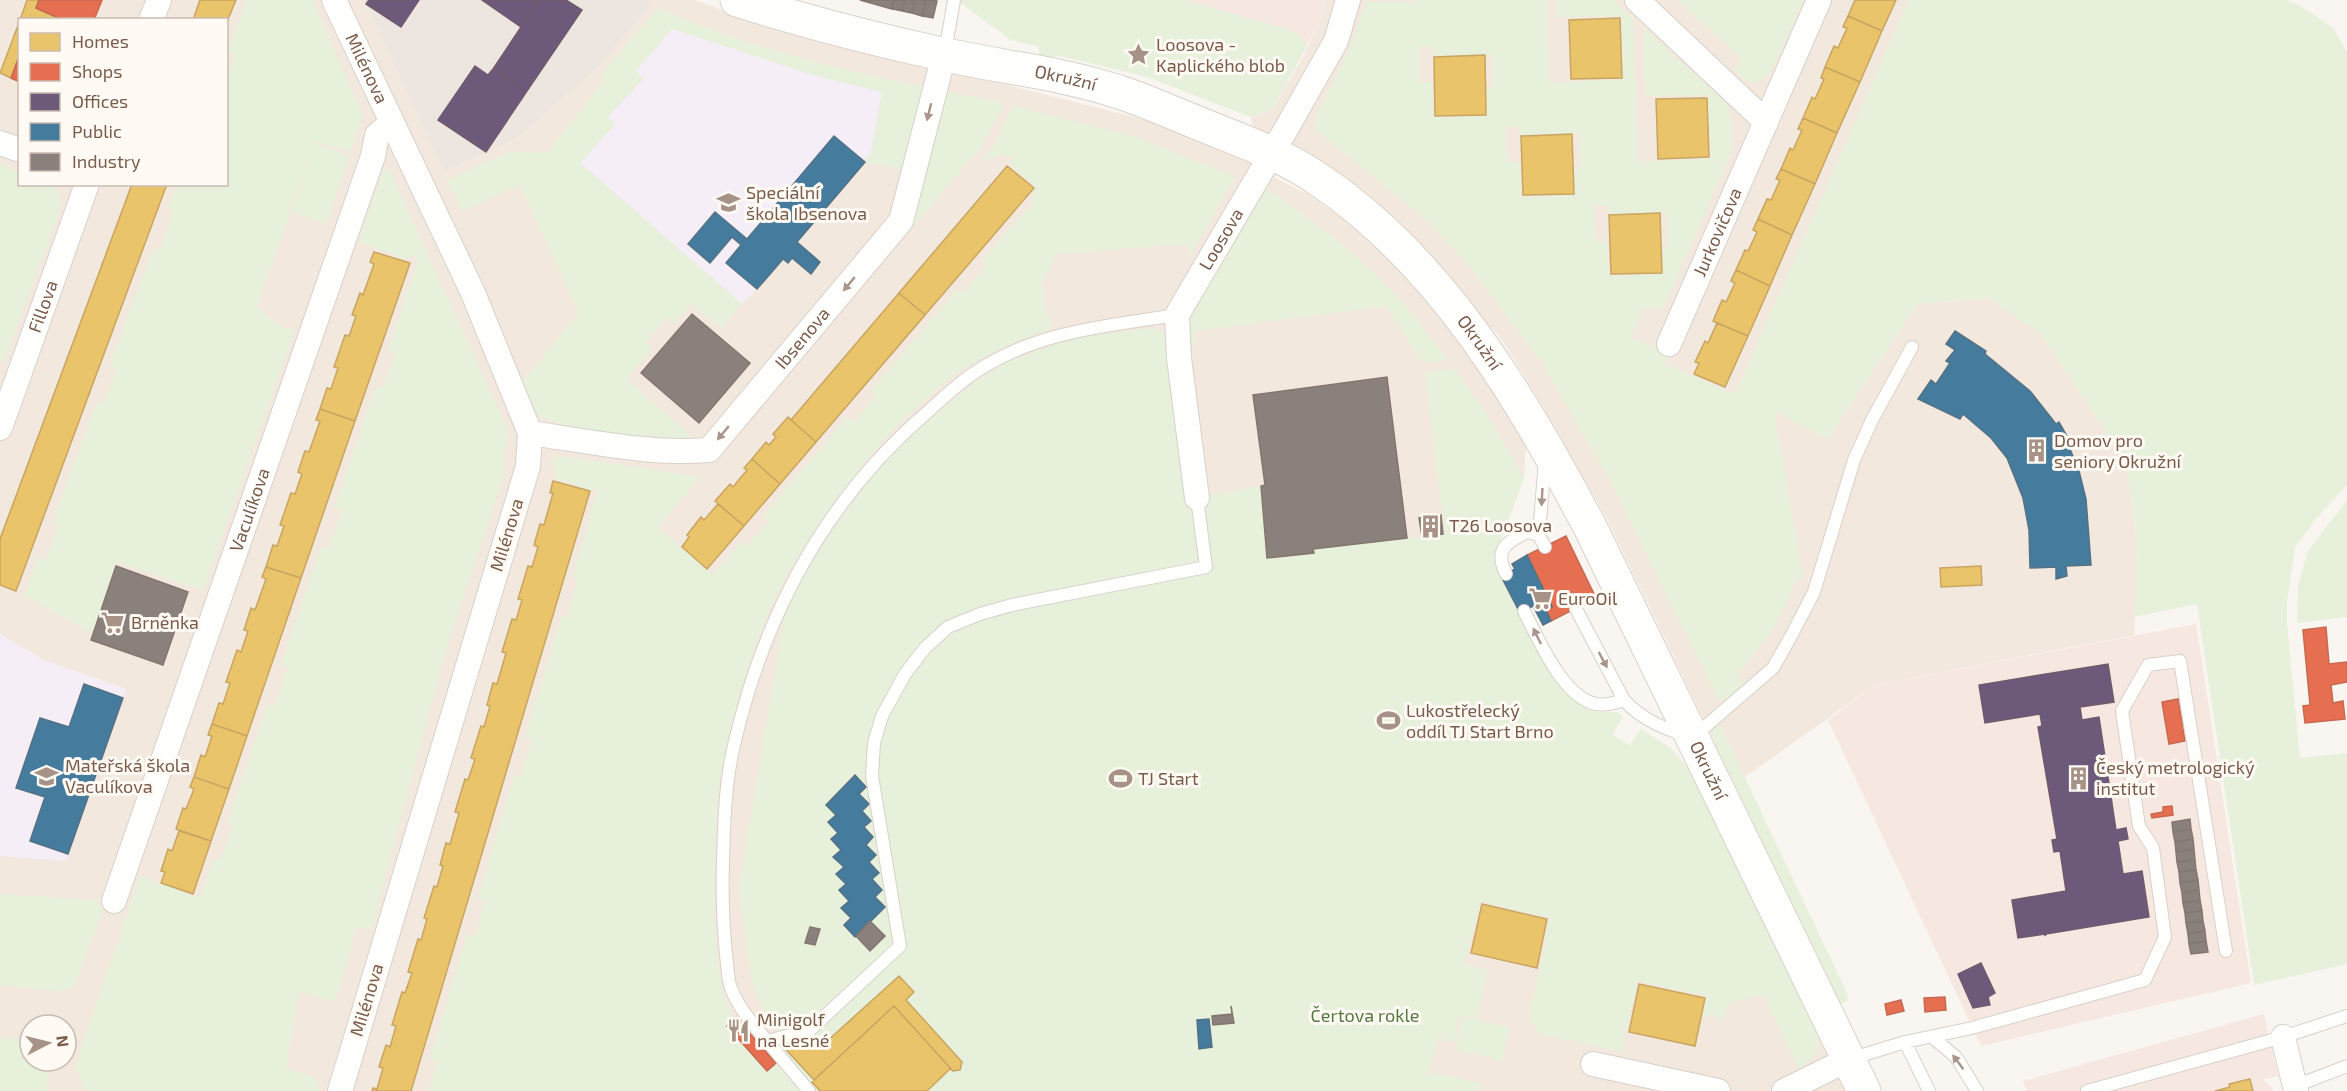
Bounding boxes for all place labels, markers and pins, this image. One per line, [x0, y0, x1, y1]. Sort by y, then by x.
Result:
place label: Loosova - Kaplického blob [1156, 33, 1285, 76]
place icon: Loosova - Kaplického blob [1125, 42, 1151, 68]
place label: Speciální škola Ibsenova [746, 181, 867, 224]
school or university icon: Speciální škola Ibsenova [715, 190, 741, 216]
place label: Domov pro seniory Okružní [2054, 429, 2182, 472]
building icon: Domov pro seniory Okružní [2023, 438, 2049, 464]
building icon: T26 Loosova [1418, 513, 1444, 539]
place label: T26 Loosova [1449, 514, 1552, 536]
supermarket icon: EuroOil [1527, 586, 1553, 612]
place label: EuroOil [1558, 587, 1618, 609]
supermarket icon: Brněnka [100, 610, 126, 636]
place label: Brněnka [131, 611, 199, 633]
place label: Lukostřelecký oddíl TJ Start Brno [1406, 699, 1554, 742]
sports icon: Lukostřelecký oddíl TJ Start Brno [1375, 708, 1401, 734]
place label: Mateřská škola Vaculíkova [65, 754, 190, 797]
place label: Český metrologický institut [2096, 756, 2255, 799]
school or university icon: Mateřská škola Vaculíkova [34, 763, 60, 789]
building icon: Český metrologický institut [2065, 765, 2091, 791]
sports icon: TJ Start [1107, 766, 1133, 792]
place label: TJ Start [1138, 767, 1199, 789]
place label: Minigolf na Lesné [757, 1008, 830, 1051]
restaurant icon: Minigolf na Lesné [726, 1017, 752, 1043]

